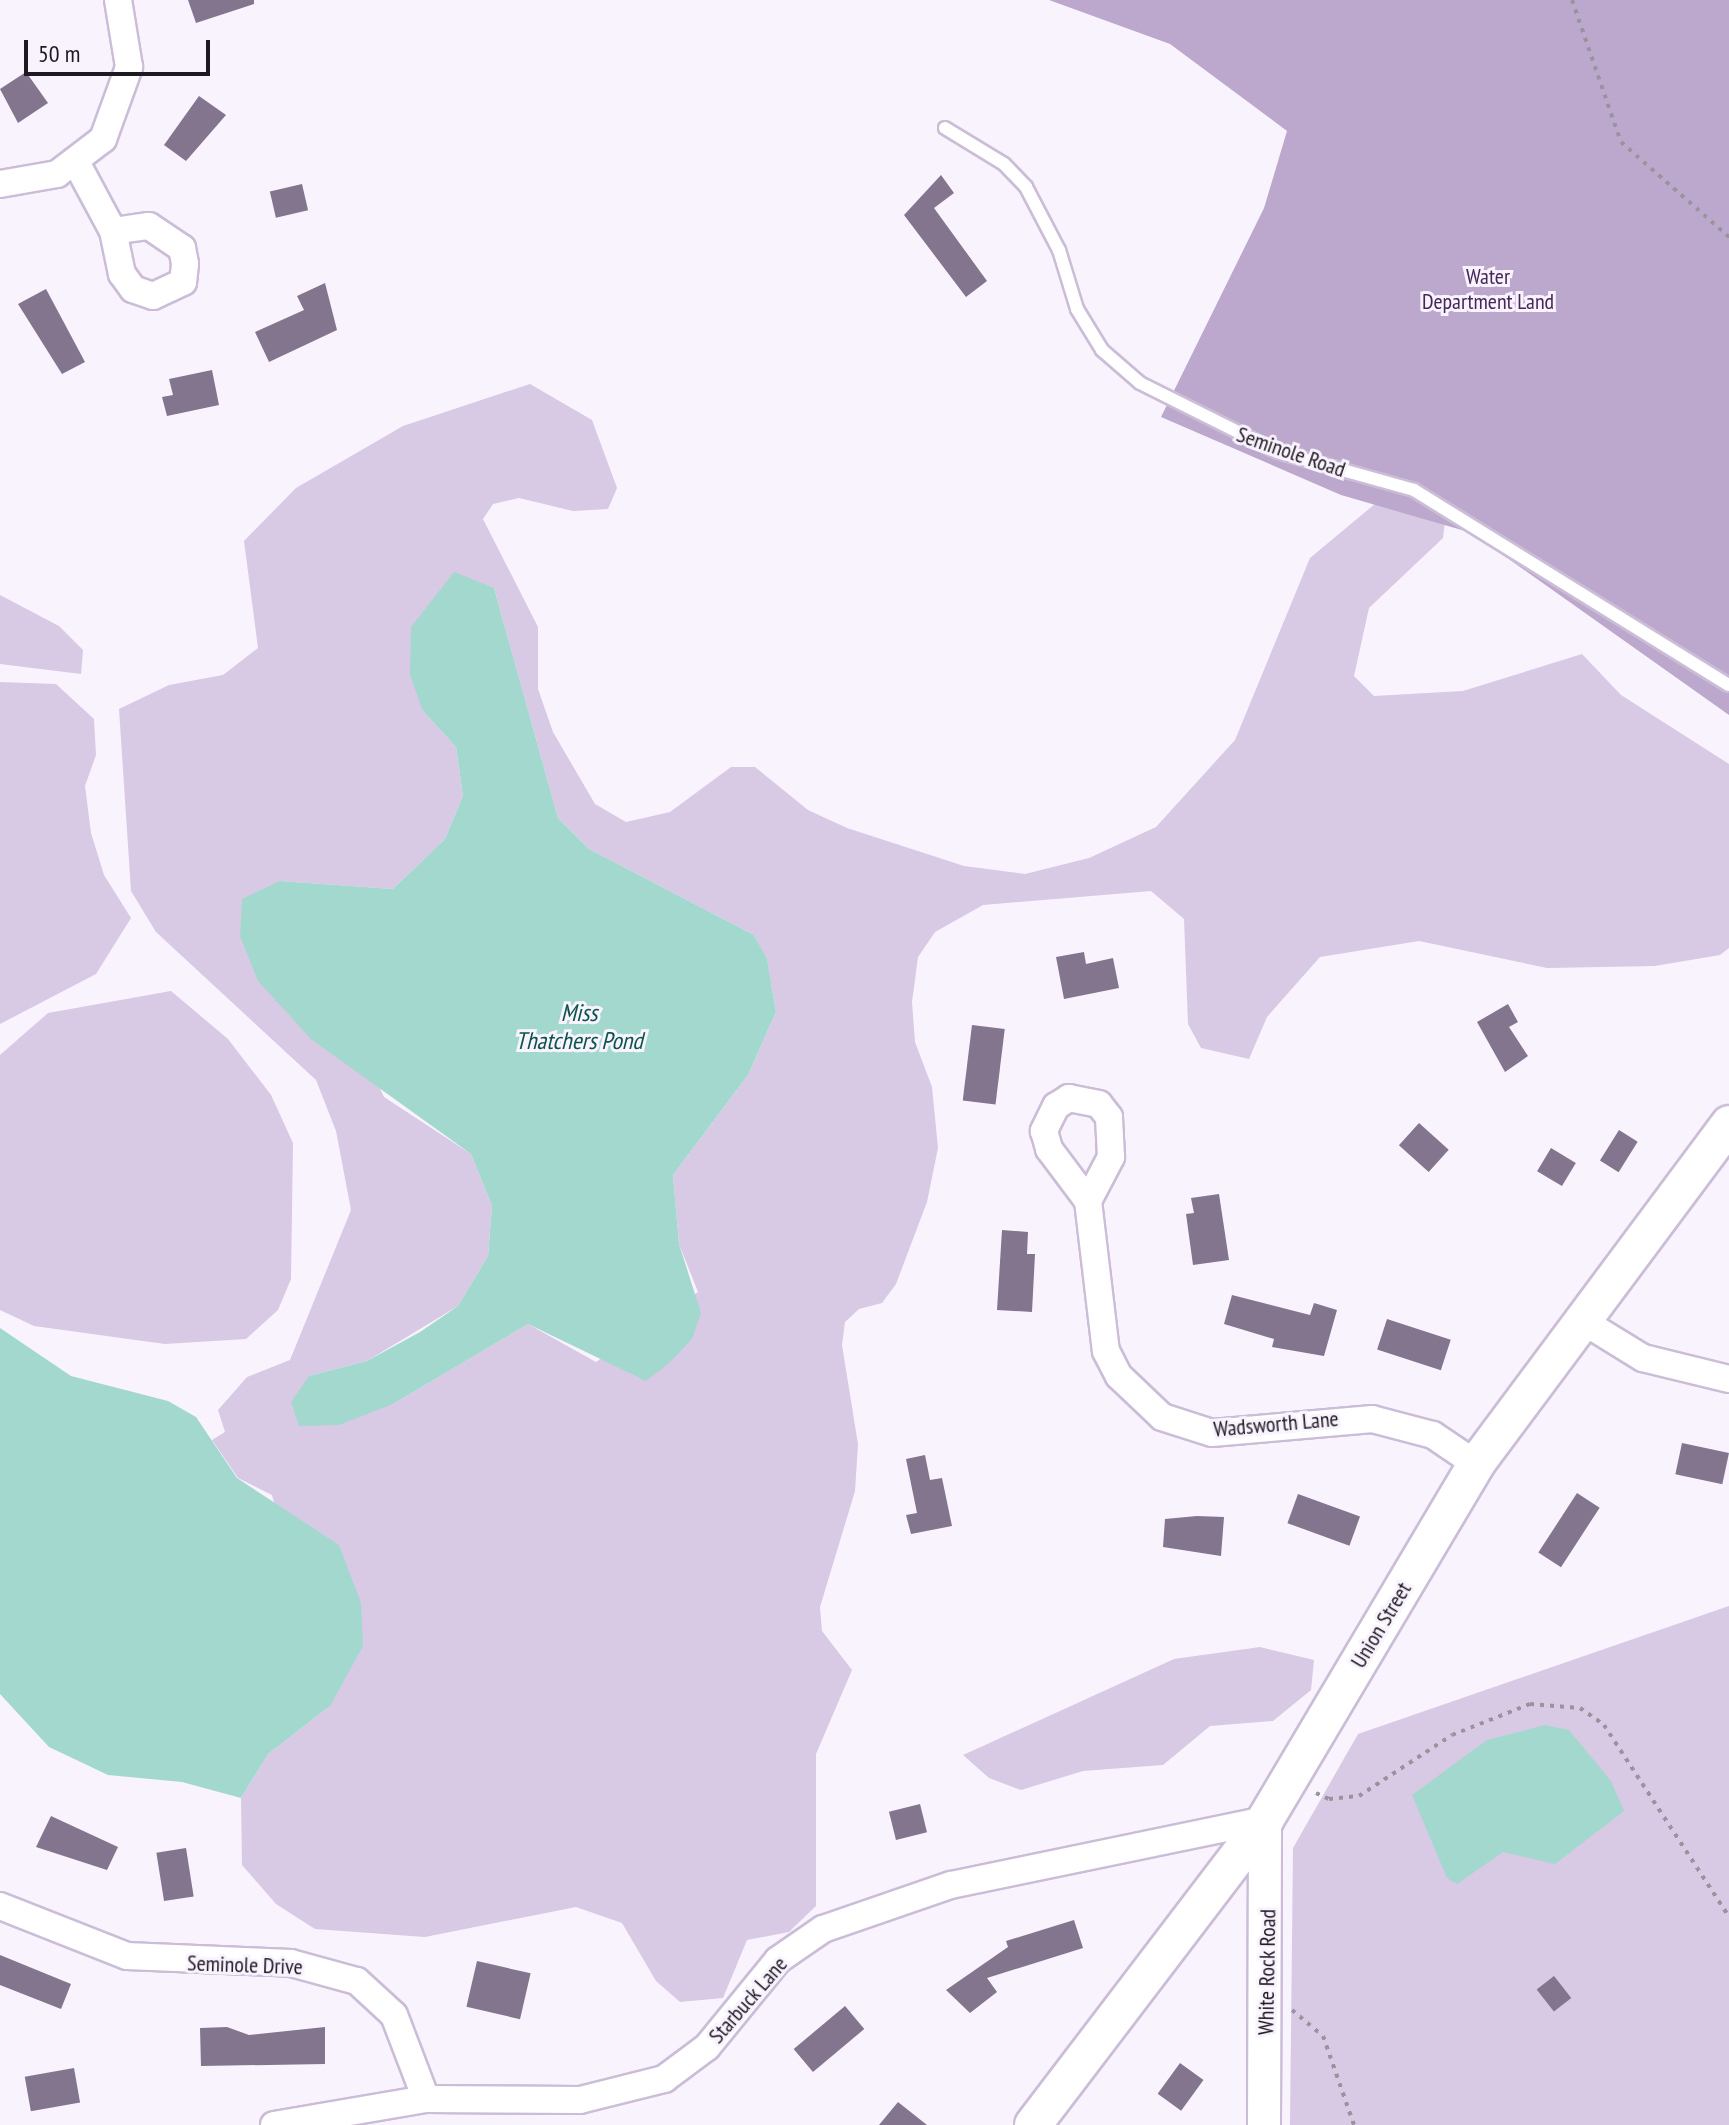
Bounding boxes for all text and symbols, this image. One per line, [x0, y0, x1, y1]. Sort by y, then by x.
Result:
scale bar [28, 24, 214, 74]
text: 50 m [38, 38, 80, 69]
park label: Water Department Land [1422, 263, 1554, 314]
street label: Seminole Road [1233, 421, 1349, 483]
water label: Miss Thatchers Pond [515, 999, 643, 1055]
street label: Wadsworth Lane [1212, 1405, 1340, 1443]
street label: Union Street [1345, 1577, 1417, 1673]
street label: White Rock Road [1253, 1908, 1281, 2036]
street label: Seminole Drive [187, 1950, 303, 1980]
street label: Starbuck Lane [703, 1951, 793, 2049]

